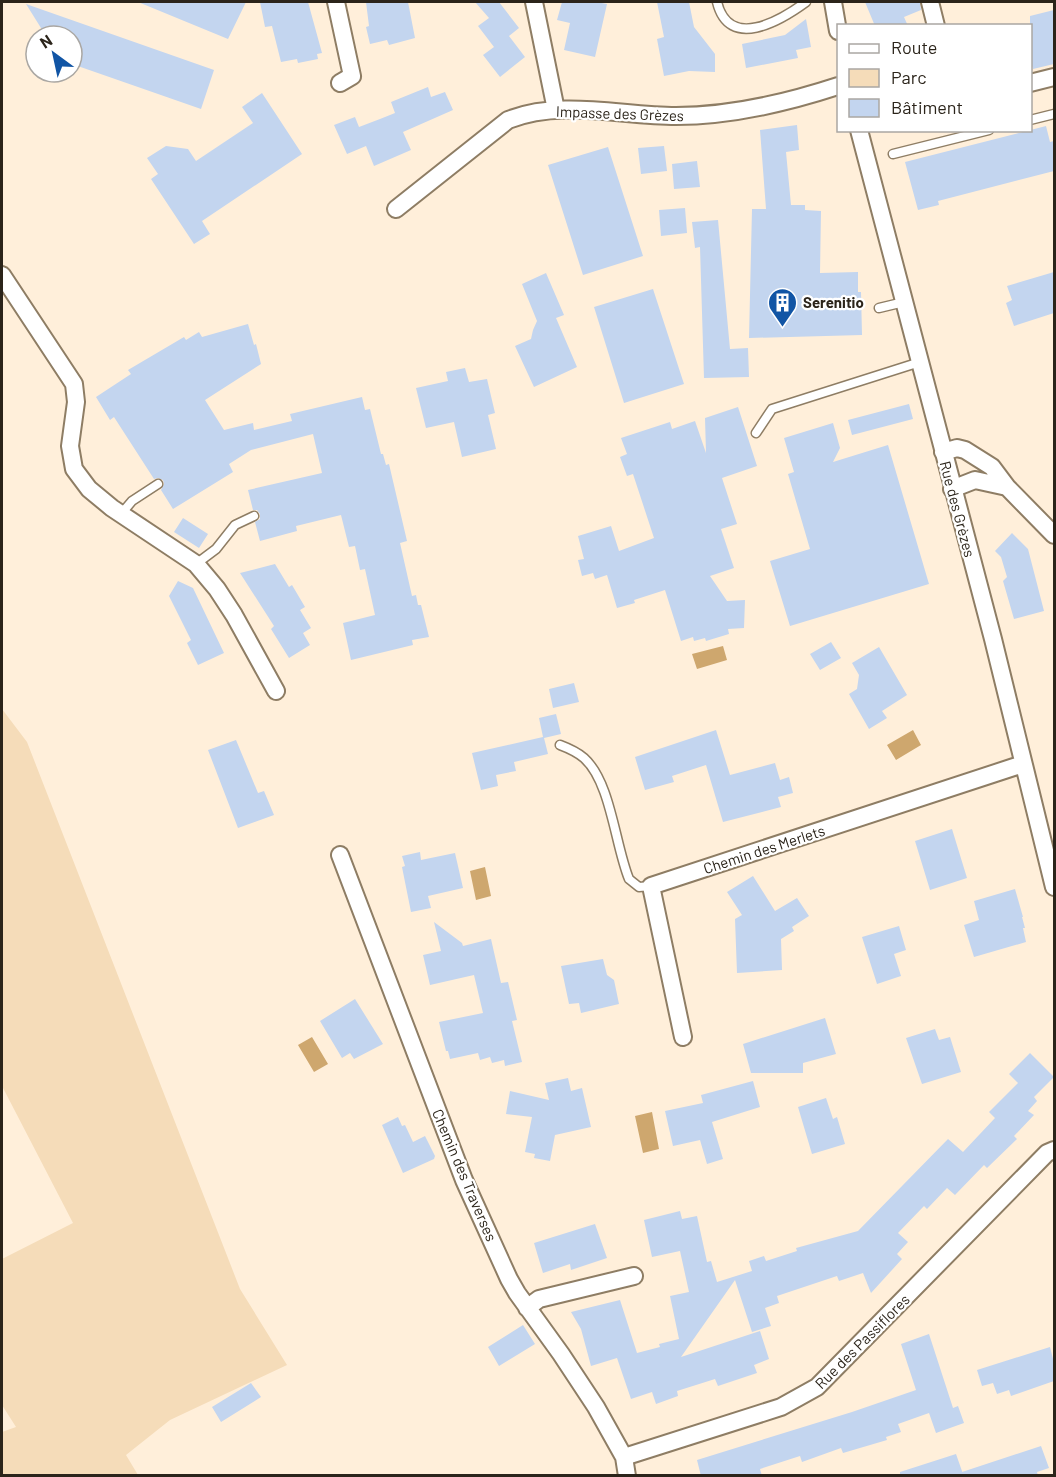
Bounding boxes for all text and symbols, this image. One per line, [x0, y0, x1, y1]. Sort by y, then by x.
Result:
north arrow [24, 24, 84, 84]
legend [837, 24, 1032, 132]
text: N [36, 30, 55, 52]
text: Route [891, 36, 937, 58]
text: Parc [891, 66, 927, 88]
text: Bâtiment [891, 96, 963, 118]
street label: Impasse des Grèzes [556, 102, 684, 124]
building icon: Serenitio [766, 286, 798, 328]
place label: Serenitio [803, 293, 864, 311]
street label: Rue des Grèzes [937, 459, 979, 559]
street label: Chemin des Merlets [701, 821, 827, 877]
street label: Chemin des Traverses [429, 1106, 501, 1244]
street label: Rue des Passiflores [811, 1290, 913, 1392]

